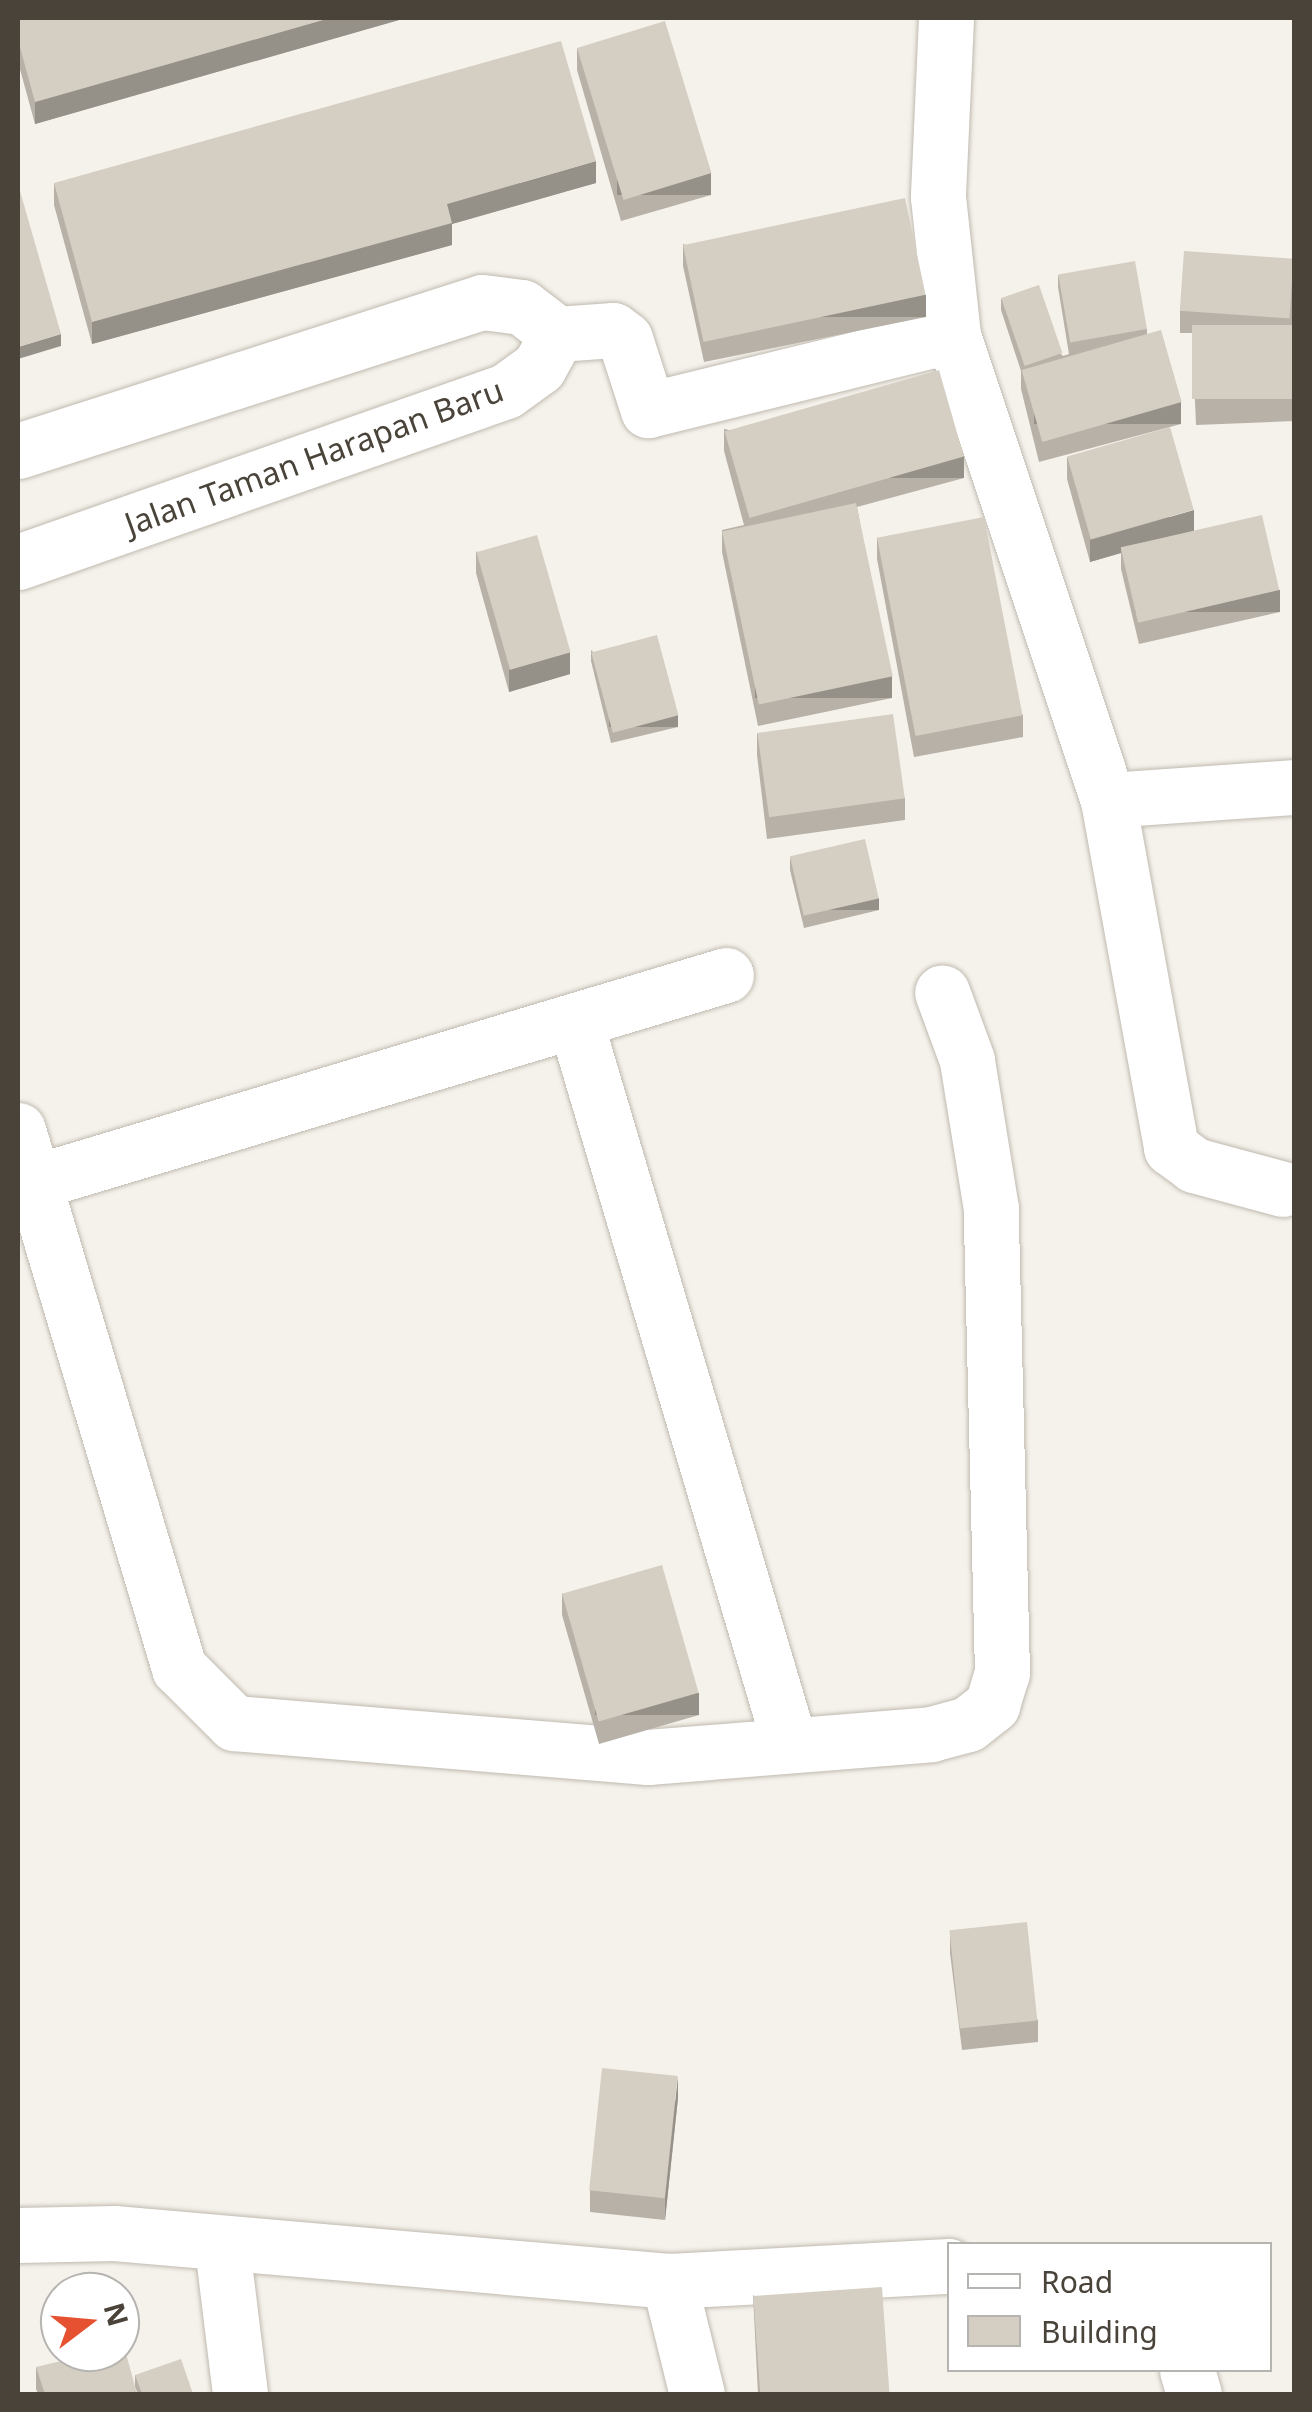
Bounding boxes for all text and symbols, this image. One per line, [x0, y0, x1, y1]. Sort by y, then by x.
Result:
street label: Jalan Taman Harapan Baru [120, 371, 508, 543]
legend [947, 2242, 1272, 2372]
text: Road [1041, 2261, 1113, 2302]
north arrow [40, 2272, 140, 2372]
text: N [96, 2298, 138, 2330]
text: Building [1041, 2311, 1158, 2352]

